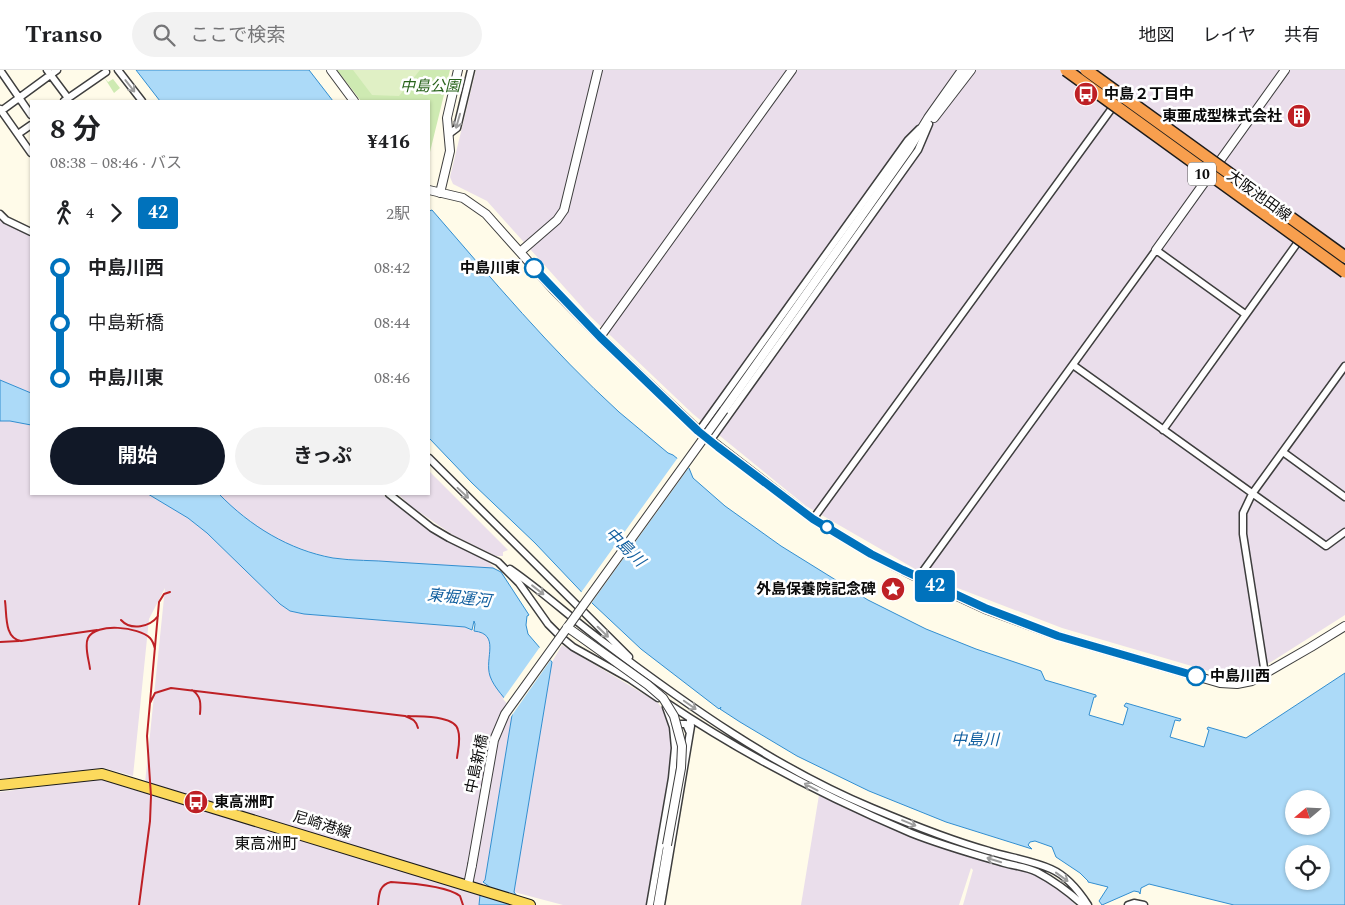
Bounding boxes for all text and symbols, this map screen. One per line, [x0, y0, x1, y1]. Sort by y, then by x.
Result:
search box [132, 12, 482, 57]
text: Transo [25, 17, 102, 53]
icon: search [150, 21, 178, 49]
text: ここで検索 [190, 21, 285, 50]
text: 地図 [1139, 22, 1175, 49]
text: レイヤ [1203, 22, 1256, 49]
text: 共有 [1284, 22, 1320, 49]
park label: 中島公園 [400, 75, 462, 98]
one-way arrow [124, 79, 135, 92]
bus stop icon: 中島２丁目中 [1073, 81, 1099, 107]
place label: 中島２丁目中 [1104, 83, 1194, 106]
building icon: 東亜成型株式会社 [1286, 103, 1312, 129]
place label: 東亜成型株式会社 [1162, 105, 1282, 128]
text: 8 分 [50, 108, 101, 151]
one-way arrow [453, 113, 463, 129]
text: ¥416 [367, 128, 410, 157]
text: 08:38 – 08:46 · バス [50, 151, 182, 175]
road number: 10 [1188, 162, 1216, 186]
street label: 大阪池田線 [1222, 165, 1296, 227]
icon: walk [50, 199, 78, 227]
icon: forward [102, 199, 130, 227]
text: 42 [148, 199, 168, 226]
text: 4 [86, 201, 94, 225]
text: 2駅 [386, 202, 410, 226]
text: 中島川西 [88, 254, 164, 283]
text: 08:42 [374, 256, 410, 280]
place label: 中島川東 [460, 257, 520, 280]
marker: 中島川東 [524, 258, 544, 278]
text: 中島新橋 [88, 309, 164, 338]
text: 08:44 [374, 311, 410, 335]
text: 中島川東 [88, 364, 164, 393]
text: 08:46 [374, 366, 410, 390]
button: 開始 [50, 427, 225, 485]
button: きっぷ [235, 427, 410, 485]
one-way arrow [456, 487, 469, 499]
unlabelled marker [820, 520, 834, 534]
water label: 中島川 [599, 522, 652, 574]
line badge: 42 [912, 570, 958, 602]
text: 42 [925, 572, 945, 599]
place icon: 外島保養院記念碑 [880, 576, 906, 602]
place label: 外島保養院記念碑 [756, 578, 876, 601]
water label: 東堀運河 [426, 583, 495, 614]
one-way arrow [531, 585, 544, 596]
one-way arrow [597, 626, 610, 638]
place label: 中島川西 [1210, 665, 1270, 688]
marker: 中島川西 [1186, 666, 1206, 686]
one-way arrow [683, 700, 697, 710]
water label: 中島川 [951, 728, 1001, 752]
street label: 中島新橋 [460, 732, 494, 796]
one-way arrow [804, 782, 819, 792]
bus stop icon: 東高洲町 [183, 789, 209, 815]
north arrow [1285, 790, 1330, 835]
map controls [1285, 790, 1330, 890]
place label: 東高洲町 [214, 791, 274, 814]
street label: 尼崎港線 [290, 805, 354, 845]
one-way arrow [901, 819, 916, 829]
district label: 東高洲町 [234, 832, 298, 856]
button: locate [1285, 845, 1330, 890]
one-way arrow [987, 855, 1003, 865]
one-way arrow [1055, 872, 1069, 882]

